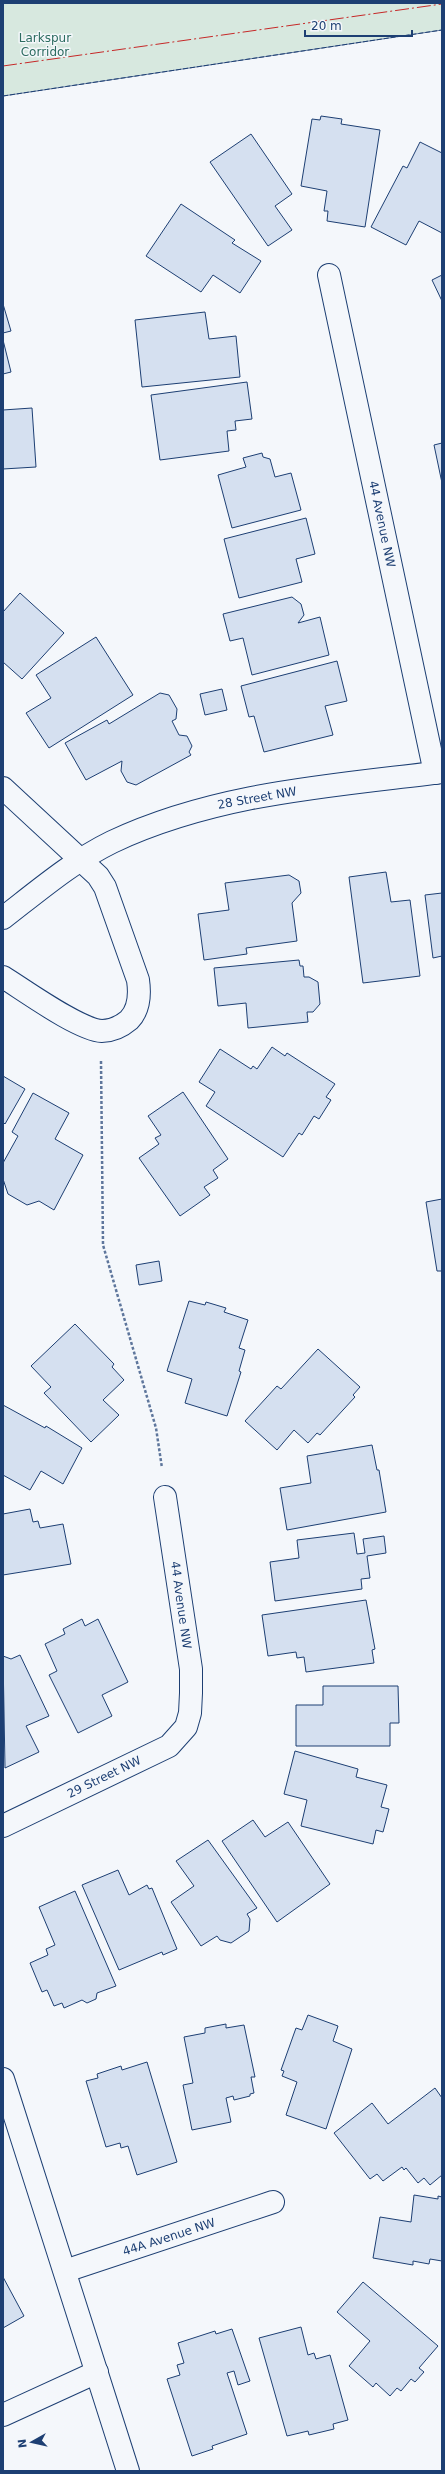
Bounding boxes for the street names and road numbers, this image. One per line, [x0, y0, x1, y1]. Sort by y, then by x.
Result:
street label: 44 Avenue NW [366, 479, 398, 569]
street label: 28 Street NW [216, 784, 298, 812]
street label: 44 Avenue NW [168, 1560, 194, 1650]
street label: 29 Street NW [65, 1753, 143, 1801]
street label: 44A Avenue NW [121, 2215, 217, 2259]

